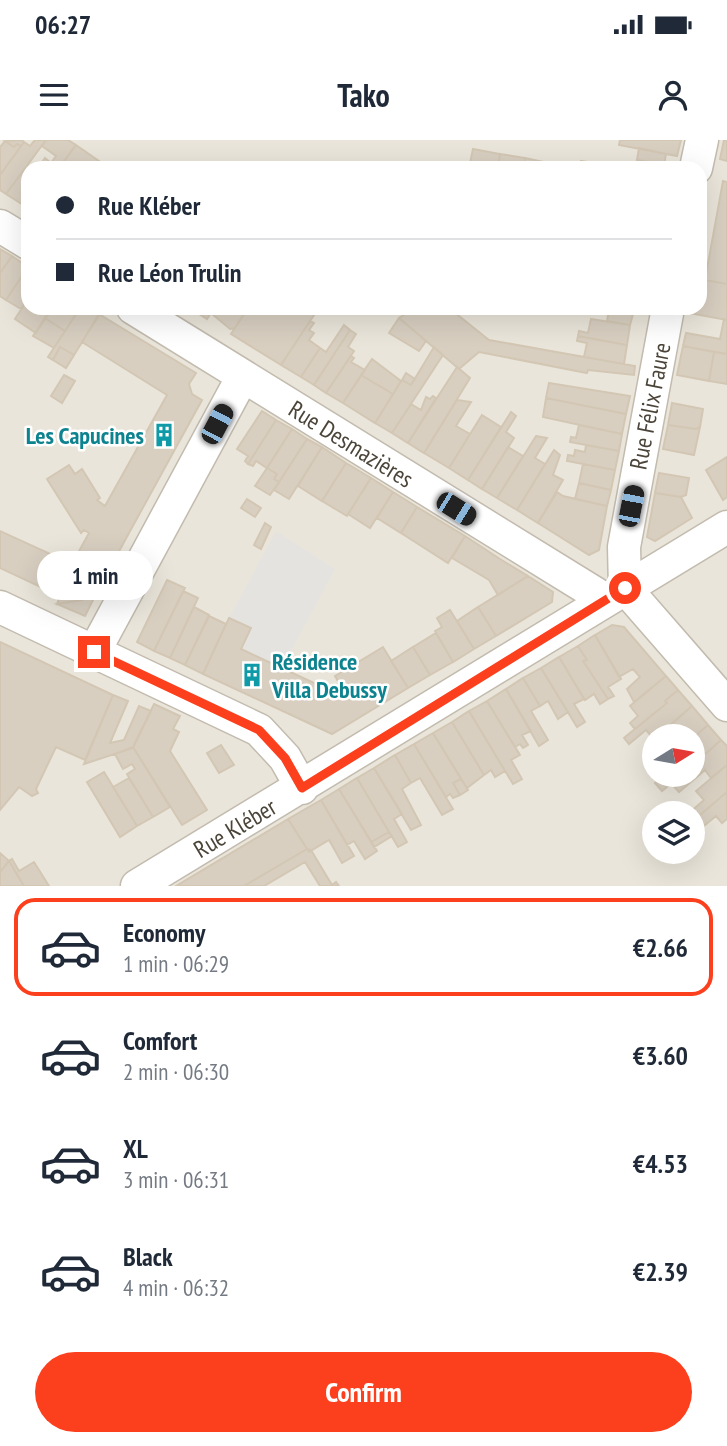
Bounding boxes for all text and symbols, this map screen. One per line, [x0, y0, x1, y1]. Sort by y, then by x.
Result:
text: 06:27 [35, 8, 91, 41]
text: Tako [337, 74, 390, 116]
icon: menu [35, 76, 73, 114]
icon: person [654, 76, 692, 114]
text: Rue Kléber [98, 189, 200, 222]
text: Rue Léon Trulin [98, 256, 242, 289]
street label: Rue Félix Faure [623, 340, 677, 472]
street label: Rue Desmazières [283, 393, 419, 495]
car [198, 401, 237, 447]
place label: Les Capucines [26, 420, 144, 451]
building icon: Les Capucines [150, 421, 178, 449]
car [617, 483, 646, 529]
car [433, 489, 480, 529]
callout: 1 min [36, 550, 152, 600]
text: 1 min [72, 561, 118, 590]
route start [609, 572, 641, 604]
route end [78, 636, 110, 668]
place label: Résidence Villa Debussy [271, 646, 387, 705]
building icon: Résidence Villa Debussy [238, 661, 266, 689]
north arrow [642, 724, 705, 788]
map controls [642, 724, 705, 864]
street label: Rue Kléber [188, 791, 282, 865]
button: layers [642, 801, 705, 864]
icon: car [39, 916, 102, 979]
text: Economy [123, 916, 205, 949]
text: €2.66 [633, 931, 688, 964]
text: 1 min · 06:29 [123, 949, 229, 978]
icon: car [39, 1024, 102, 1087]
text: Comfort [123, 1024, 197, 1057]
text: €3.60 [633, 1039, 688, 1072]
text: 2 min · 06:30 [123, 1057, 229, 1086]
icon: car [39, 1132, 102, 1195]
text: XL [123, 1132, 148, 1165]
text: €4.53 [633, 1147, 688, 1180]
text: 3 min · 06:31 [123, 1165, 229, 1194]
icon: car [39, 1240, 102, 1303]
text: Black [123, 1240, 173, 1273]
text: €2.39 [633, 1255, 688, 1288]
text: 4 min · 06:32 [123, 1273, 229, 1302]
button: Confirm [35, 1352, 692, 1432]

